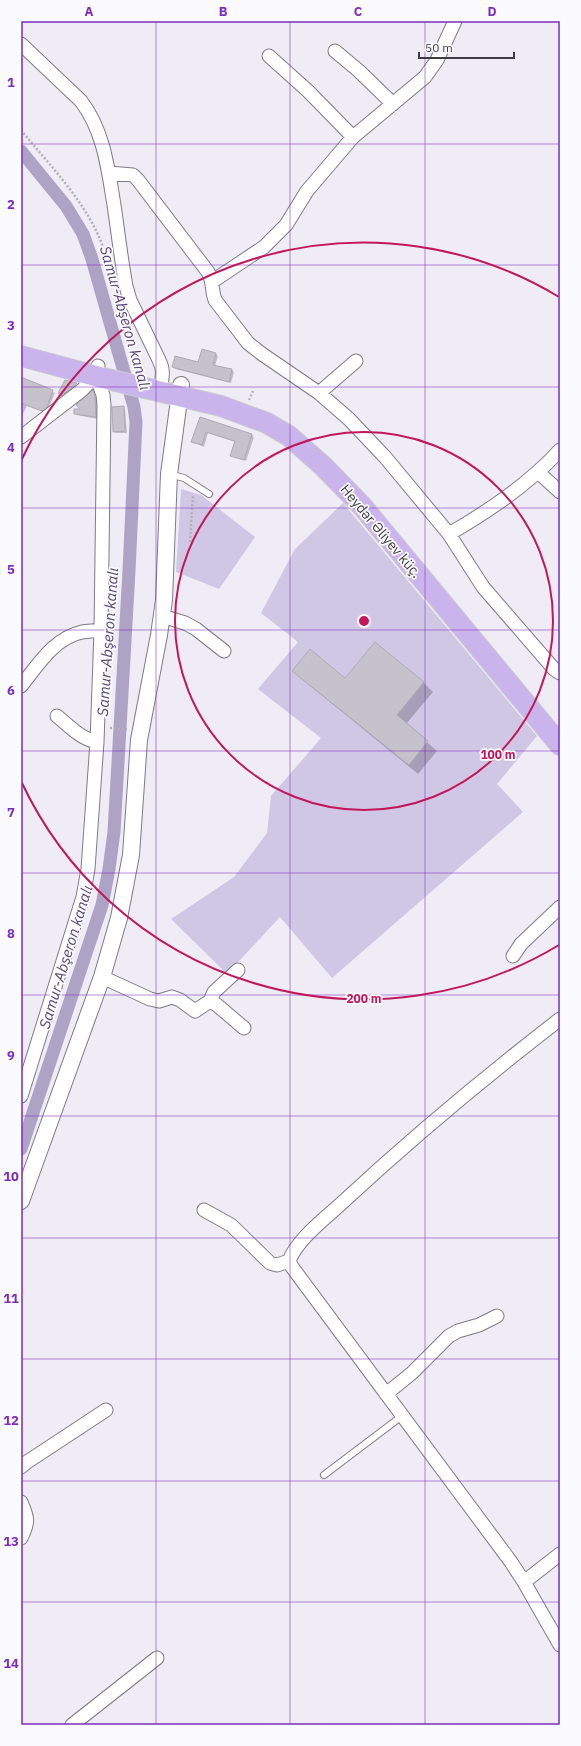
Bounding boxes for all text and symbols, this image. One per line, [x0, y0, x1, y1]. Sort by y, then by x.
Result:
text: A [85, 3, 94, 20]
text: B [219, 3, 228, 20]
text: C [354, 3, 363, 20]
text: D [487, 3, 497, 20]
scale bar [419, 34, 514, 60]
text: 50 m [425, 40, 453, 55]
text: 1 [7, 74, 15, 91]
text: 2 [7, 196, 15, 213]
water label: Samur-Abşeron kanalı [96, 244, 155, 392]
text: 3 [7, 317, 15, 334]
text: 4 [7, 439, 15, 456]
street label: Heydər Əliyev küç. [337, 481, 425, 581]
text: 5 [7, 561, 15, 578]
water label: Samur-Abşeron kanalı [93, 567, 122, 717]
centre of rings [357, 614, 371, 628]
text: 6 [7, 682, 15, 699]
text: 100 m [480, 747, 516, 762]
text: 7 [7, 804, 15, 821]
water label: Samur-Abşeron kanalı [35, 883, 96, 1031]
text: 8 [7, 925, 15, 942]
text: 200 m [346, 991, 382, 1006]
text: 9 [7, 1047, 15, 1064]
text: 10 [3, 1168, 19, 1185]
text: 11 [3, 1290, 19, 1307]
text: 12 [3, 1412, 19, 1429]
text: 13 [3, 1533, 19, 1550]
text: 14 [3, 1655, 19, 1672]

